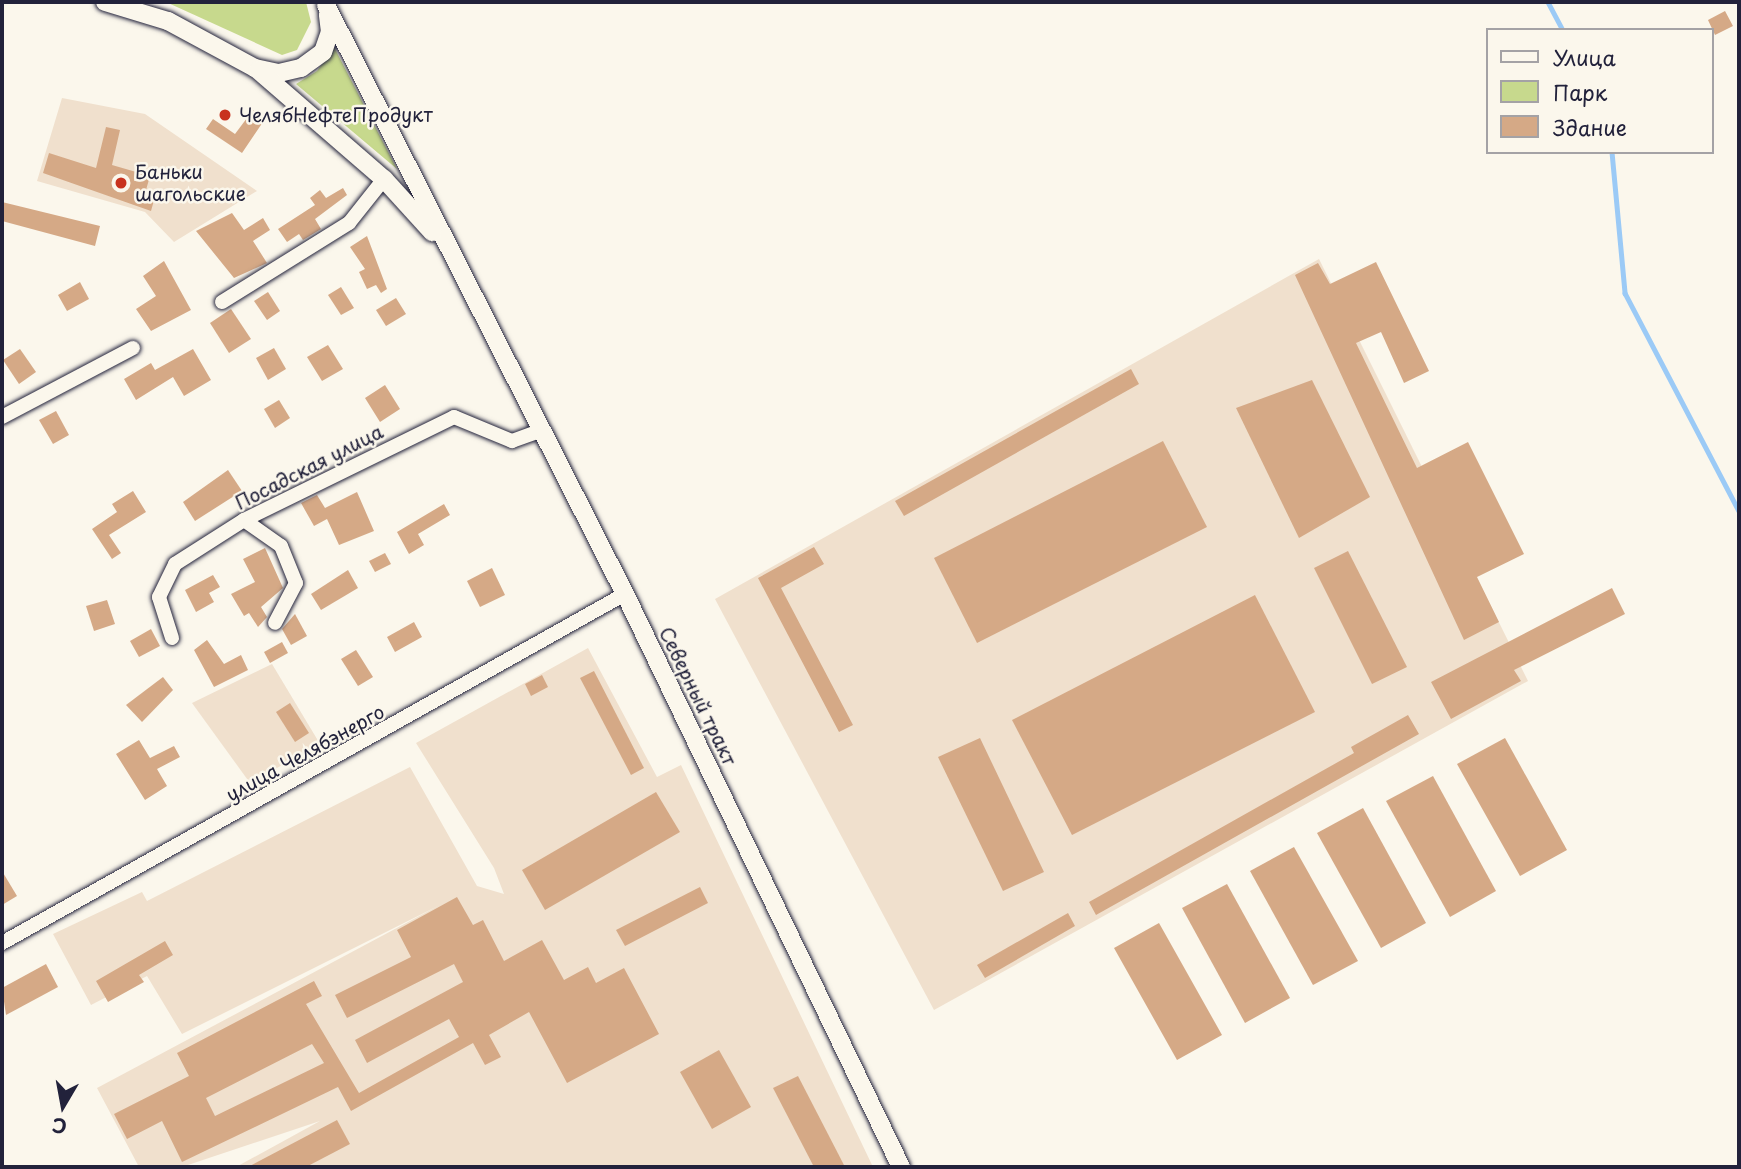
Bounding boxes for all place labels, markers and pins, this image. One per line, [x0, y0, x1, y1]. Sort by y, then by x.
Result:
place label: ЧелябНефтеПродукт [239, 104, 433, 126]
marker: ЧелябНефтеПродукт [217, 107, 233, 123]
place label: Баньки шагольские [135, 161, 246, 205]
marker: Баньки шагольские [113, 175, 129, 191]

